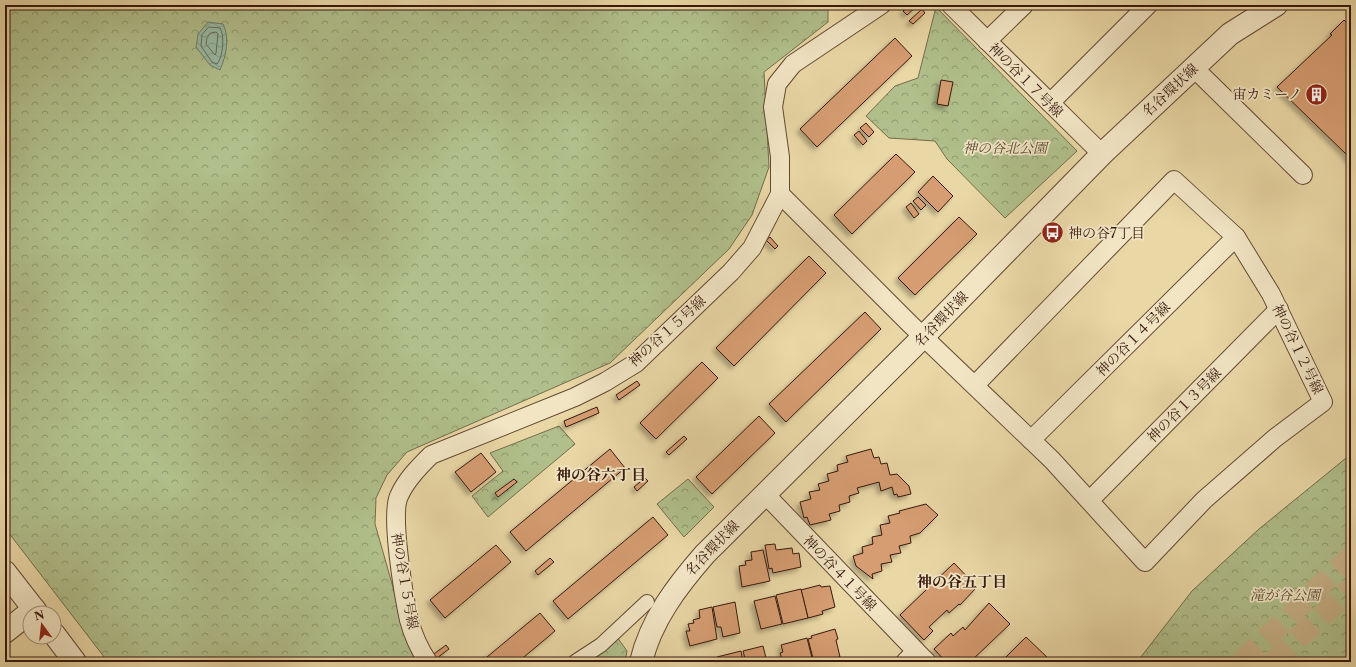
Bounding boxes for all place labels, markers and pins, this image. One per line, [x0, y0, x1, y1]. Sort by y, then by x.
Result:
building icon: 宙カミーノ [1304, 81, 1330, 107]
place label: 宙カミーノ [1232, 85, 1302, 103]
bus stop icon: 神の谷7丁目 [1039, 220, 1065, 246]
place label: 神の谷7丁目 [1068, 224, 1145, 242]

